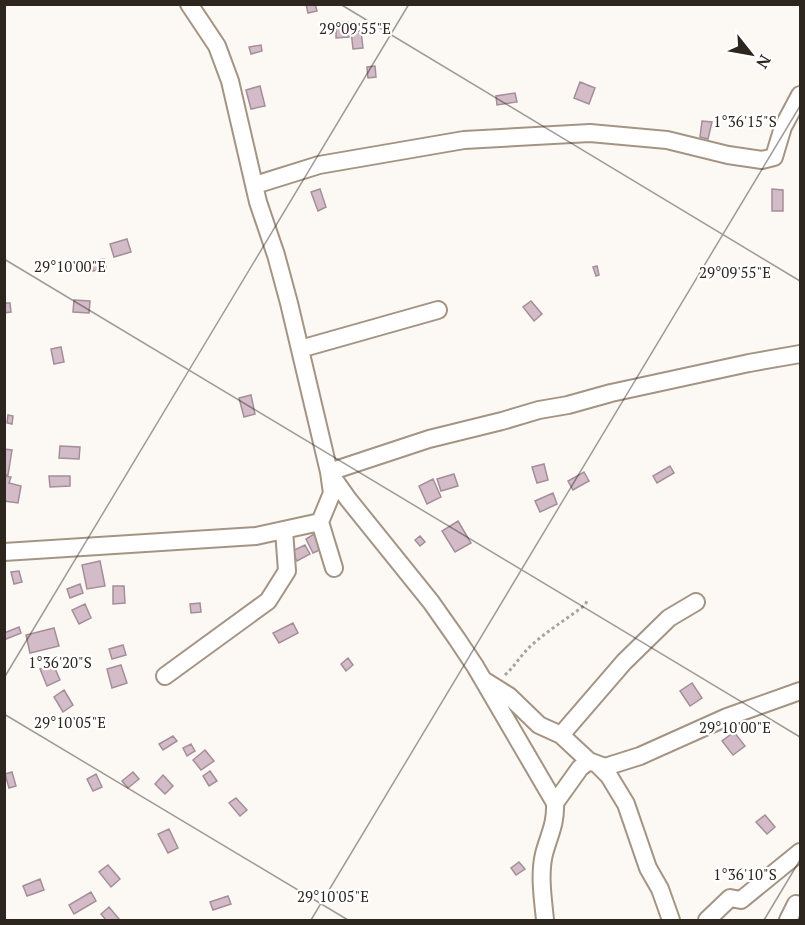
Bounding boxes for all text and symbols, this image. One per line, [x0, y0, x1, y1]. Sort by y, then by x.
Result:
text: 29°09'55"E [319, 18, 391, 38]
north arrow [721, 24, 781, 84]
text: N [751, 51, 776, 73]
text: 1°36'15"S [713, 111, 777, 131]
text: 29°10'00"E [34, 256, 106, 276]
text: 29°09'55"E [699, 262, 771, 282]
text: 1°36'20"S [28, 652, 92, 672]
text: 29°10'05"E [34, 712, 106, 732]
text: 29°10'00"E [699, 717, 771, 737]
text: 1°36'10"S [713, 864, 777, 884]
text: 29°10'05"E [297, 886, 369, 906]

